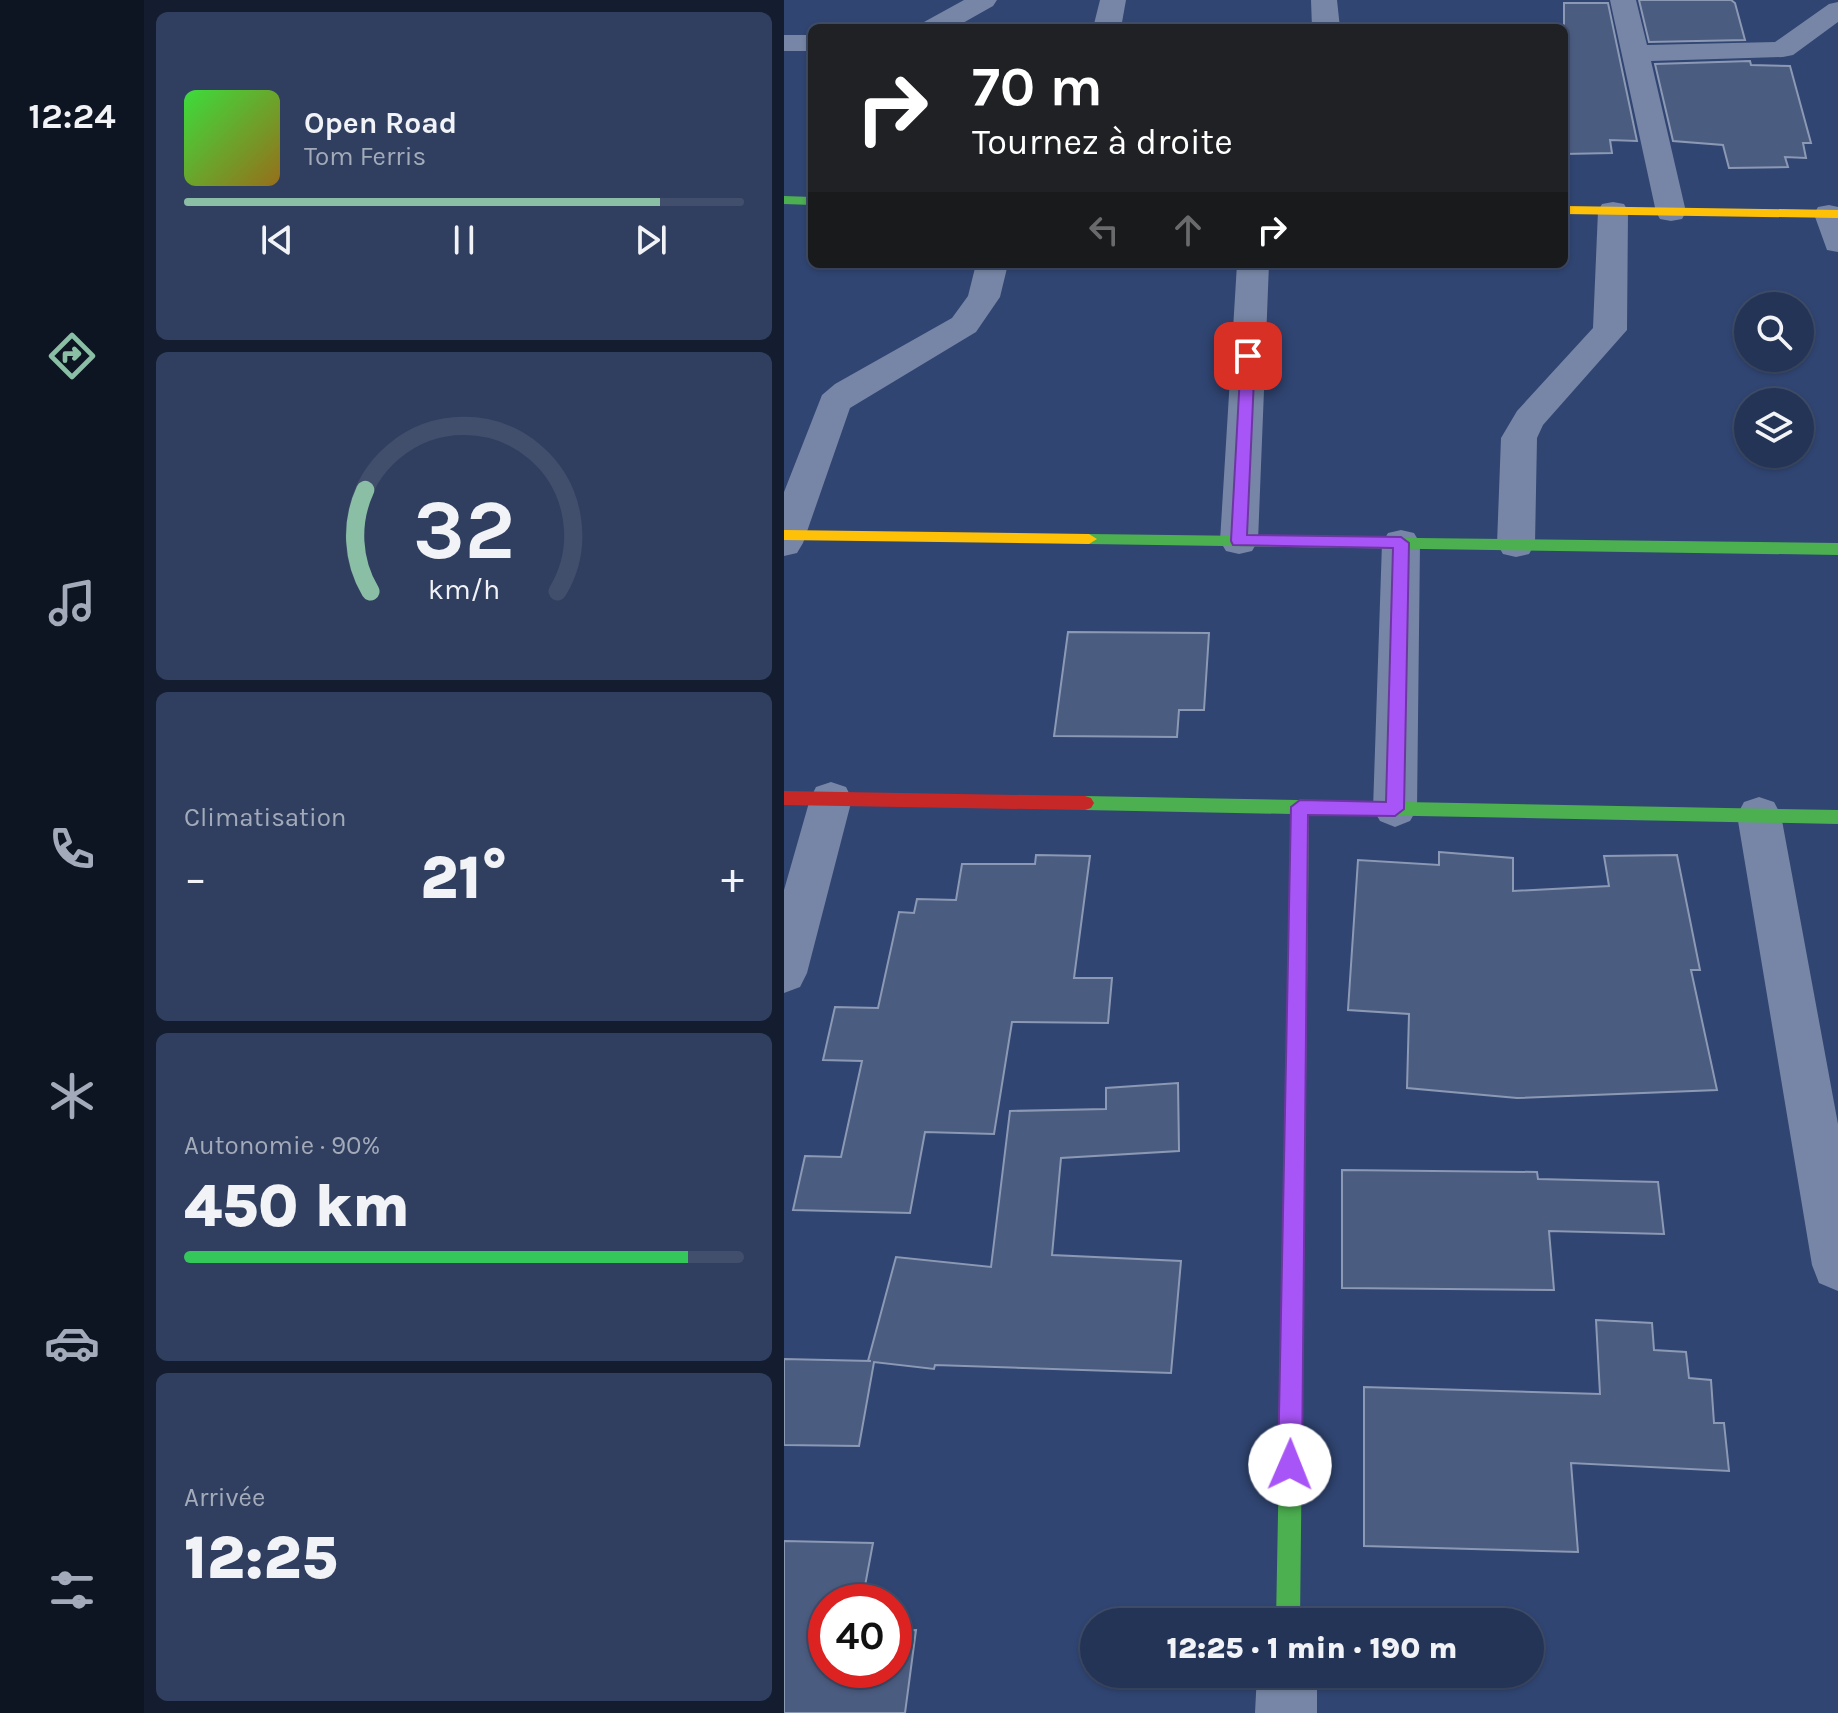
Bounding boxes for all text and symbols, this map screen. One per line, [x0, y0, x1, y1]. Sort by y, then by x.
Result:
text: 70 m [972, 54, 1103, 119]
icon: right [840, 56, 944, 160]
text: 12:24 [28, 95, 116, 137]
text: Open Road [304, 105, 457, 141]
text: Tournez à droite [972, 121, 1233, 163]
text: Tom Ferris [304, 141, 426, 172]
icon: left [1082, 208, 1126, 252]
icon: ahead [1166, 208, 1210, 252]
icon: right [1250, 208, 1294, 252]
icon: previous [255, 218, 299, 262]
icon: pause [442, 218, 486, 262]
icon: next [629, 218, 673, 262]
map controls [1734, 292, 1814, 468]
button: search [1734, 292, 1814, 372]
pin [1214, 322, 1282, 390]
icon: directions [44, 328, 100, 384]
icon: arrive [1226, 334, 1270, 378]
button: layers [1734, 388, 1814, 468]
text: 32 [413, 482, 515, 579]
text: km/h [428, 573, 500, 606]
icon: music [44, 575, 100, 631]
text: Climatisation [184, 802, 347, 833]
icon: phone [44, 821, 100, 877]
text: 21° [420, 843, 508, 913]
text: − [184, 853, 207, 904]
text: + [721, 853, 744, 904]
icon: climate [44, 1068, 100, 1124]
text: Autonomie · 90% [184, 1130, 380, 1161]
text: 450 km [184, 1171, 410, 1241]
icon: car [44, 1315, 100, 1371]
position arrow [1248, 1423, 1332, 1507]
text: Arrivée [184, 1482, 265, 1513]
text: 12:25 [184, 1523, 338, 1593]
icon: filters [44, 1562, 100, 1618]
speed limit sign: 40 [808, 1584, 912, 1688]
text: 12:25 · 1 min · 190 m [1167, 1630, 1457, 1666]

